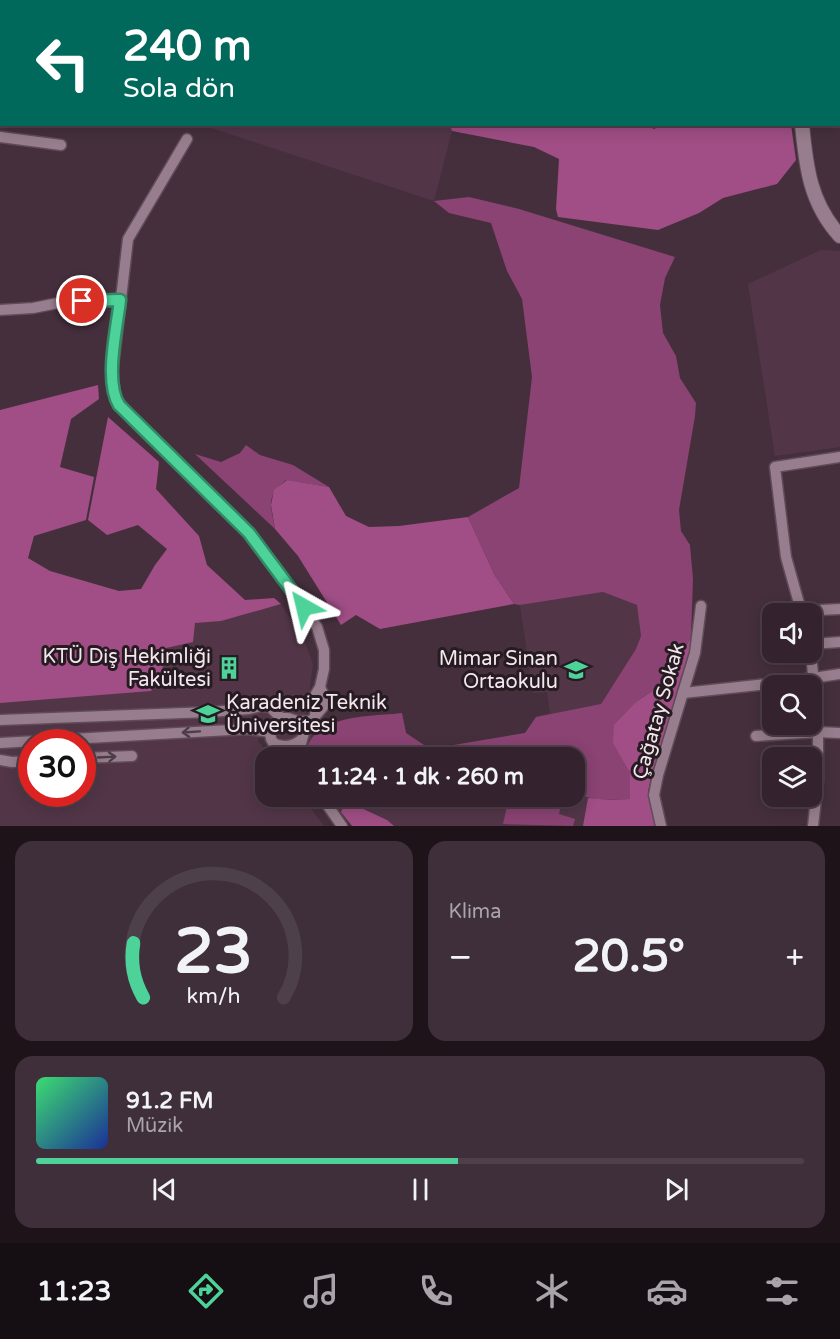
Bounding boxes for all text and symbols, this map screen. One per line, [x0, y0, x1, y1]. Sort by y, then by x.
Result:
text: 240 m [123, 21, 252, 72]
icon: left [24, 24, 102, 102]
text: Sola dön [123, 72, 235, 105]
pin [56, 275, 107, 326]
icon: arrive [65, 284, 98, 317]
position arrow [272, 575, 336, 639]
map controls [762, 603, 822, 807]
button: sound [762, 603, 822, 663]
street label: Çağatay Sokak [628, 640, 690, 782]
place label: KTÜ Diş Hekimliği Fakültesi [43, 644, 211, 692]
place label: Mimar Sinan Ortaokulu [439, 647, 558, 694]
building icon: KTÜ Diş Hekimliği Fakültesi [216, 655, 242, 681]
school or university icon: Mimar Sinan Ortaokulu [563, 657, 589, 683]
button: search [762, 675, 822, 735]
place label: Karadeniz Teknik Üniversitesi [226, 691, 387, 738]
school or university icon: Karadeniz Teknik Üniversitesi [195, 701, 221, 727]
one-way arrow [182, 727, 202, 738]
speed limit sign: 30 [18, 729, 96, 807]
button: layers [762, 747, 822, 807]
one-way arrow [97, 752, 117, 763]
text: 11:24 · 1 dk · 260 m [316, 764, 524, 790]
text: Klima [449, 900, 501, 924]
text: 23 [175, 915, 253, 990]
text: 20.5° [572, 930, 685, 984]
text: − [449, 938, 472, 977]
text: + [785, 938, 804, 977]
text: km/h [187, 983, 241, 1009]
text: 91.2 FM [126, 1088, 214, 1114]
text: Müzik [126, 1114, 183, 1138]
icon: previous [148, 1173, 181, 1206]
icon: pause [404, 1173, 437, 1206]
icon: next [660, 1173, 693, 1206]
icon: directions [185, 1270, 227, 1312]
icon: music [300, 1270, 342, 1312]
icon: phone [415, 1270, 457, 1312]
icon: climate [531, 1270, 573, 1312]
icon: car [646, 1270, 688, 1312]
icon: filters [761, 1270, 803, 1312]
text: 11:23 [37, 1275, 112, 1308]

